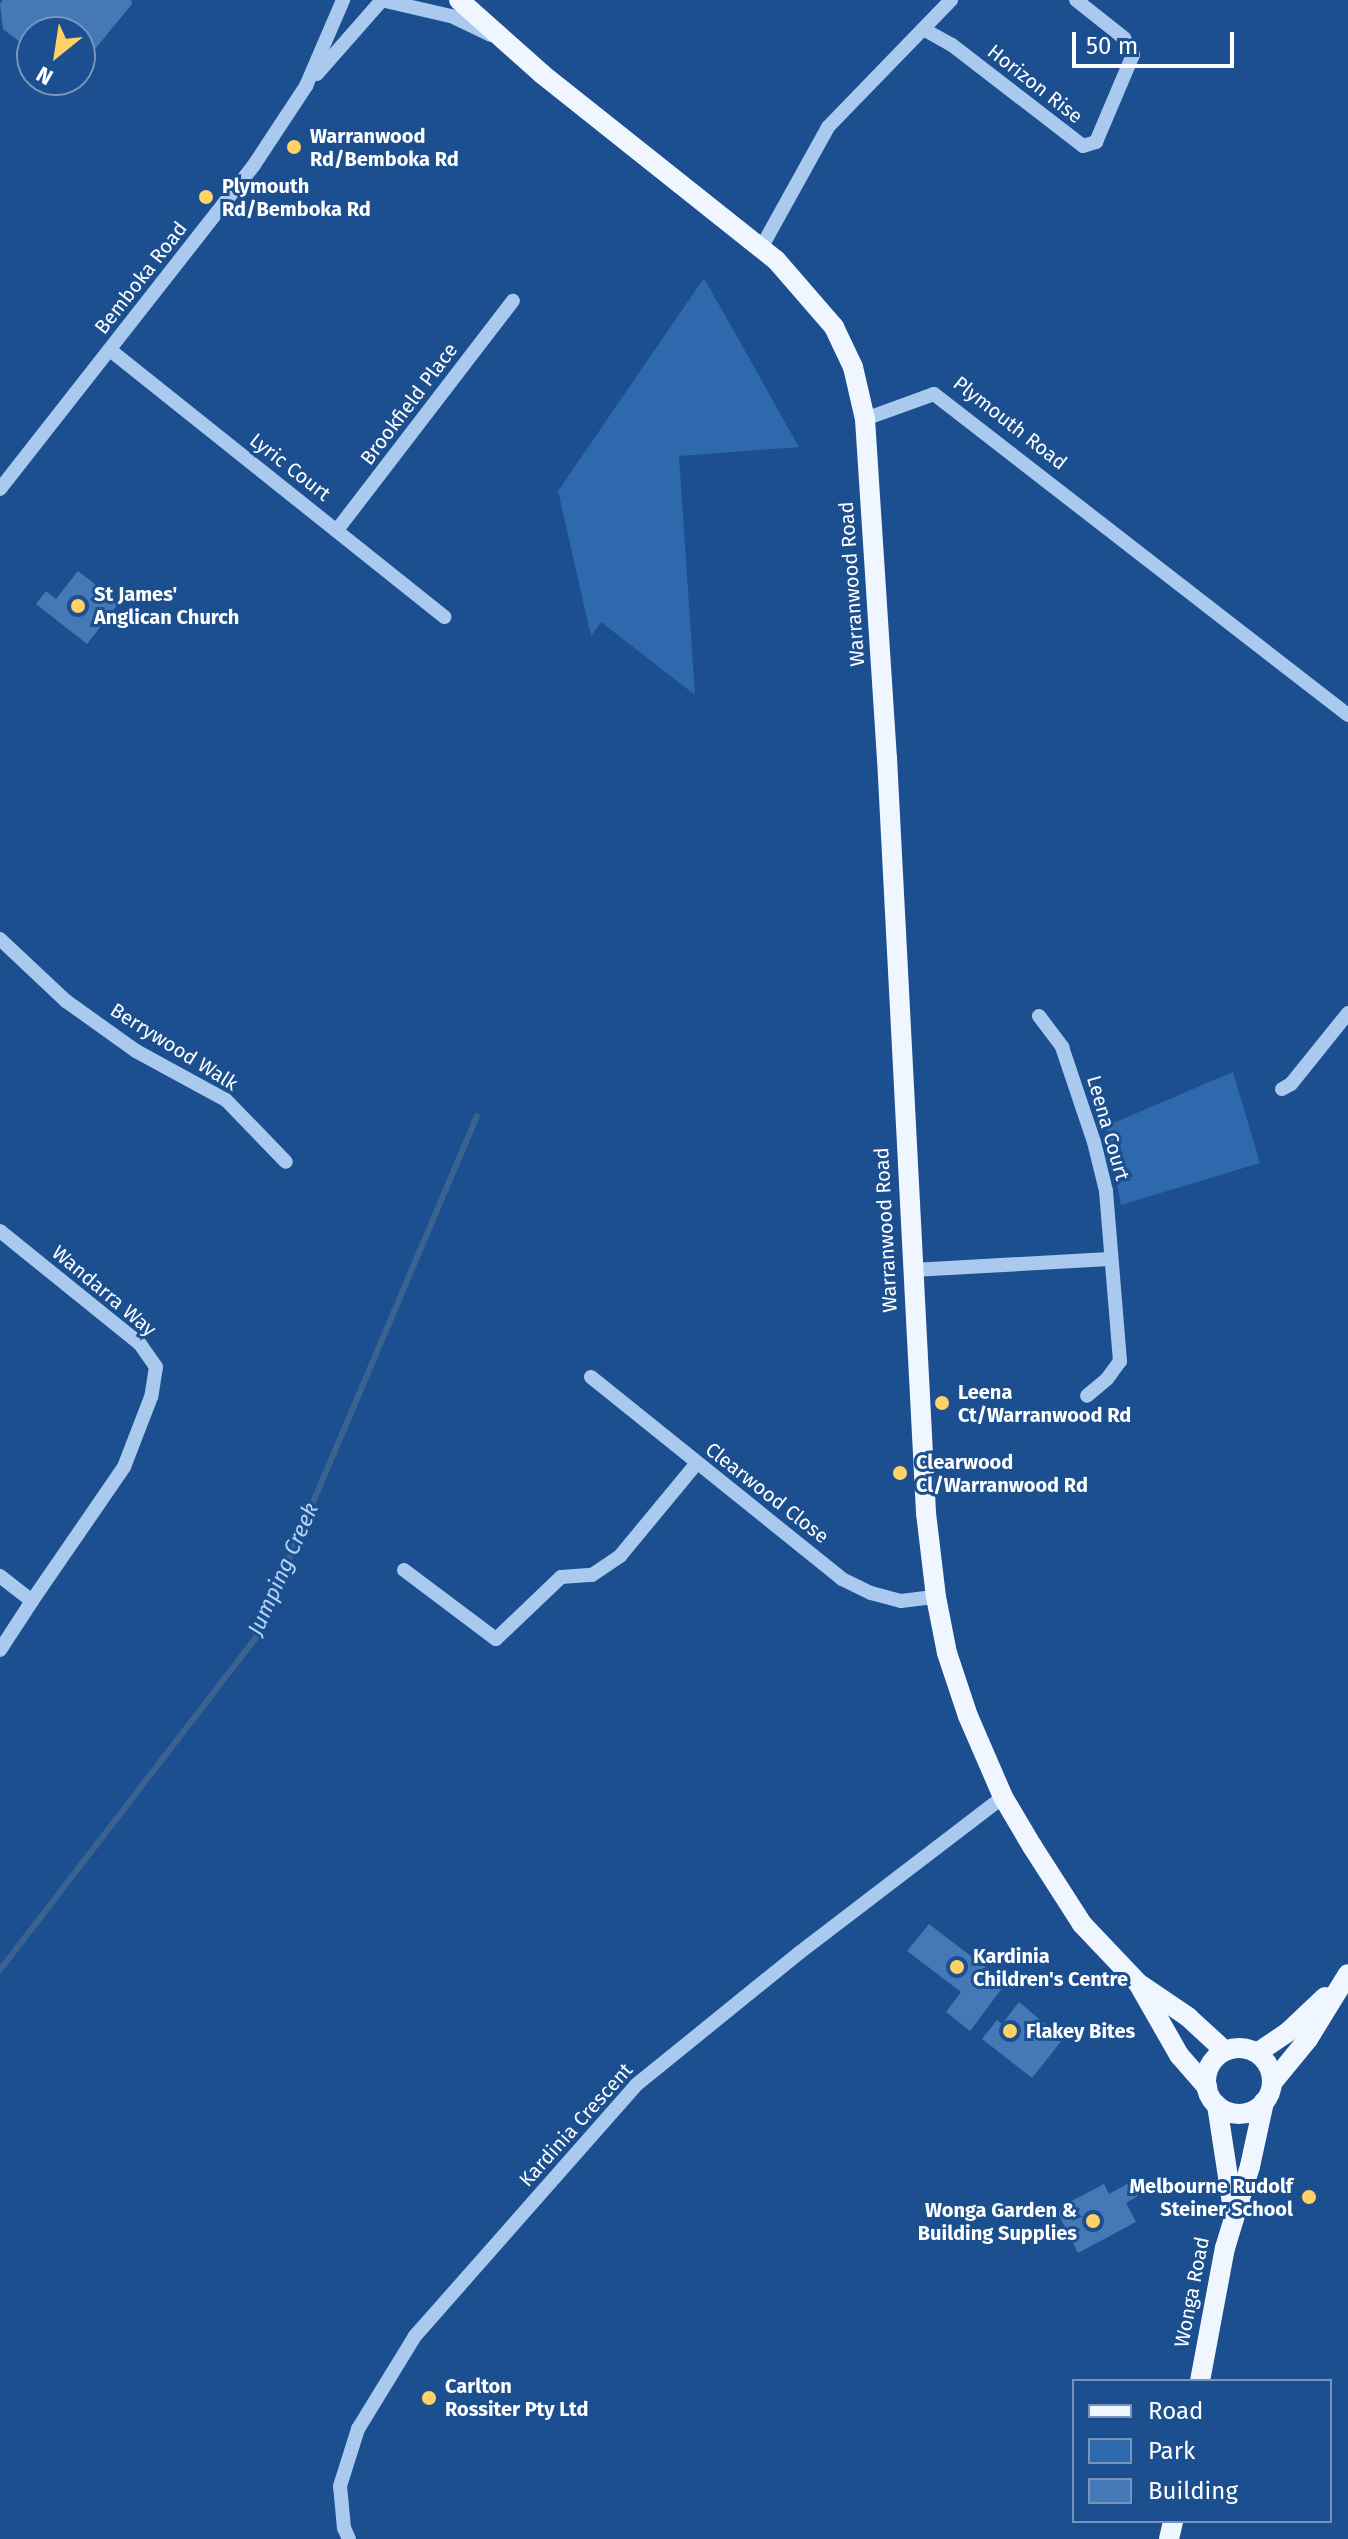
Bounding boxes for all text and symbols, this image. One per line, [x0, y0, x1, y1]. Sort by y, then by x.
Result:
north arrow [16, 16, 96, 96]
scale bar [1076, 16, 1238, 66]
text: 50 m [1086, 32, 1138, 60]
street label: Horizon Rise [983, 39, 1087, 129]
text: N [32, 60, 58, 91]
place label: Warranwood Rd/Bemboka Rd [310, 124, 459, 171]
marker: Warranwood Rd/Bemboka Rd [285, 138, 303, 156]
place label: Plymouth Rd/Bemboka Rd [222, 174, 371, 221]
marker: Plymouth Rd/Bemboka Rd [197, 188, 215, 206]
street label: Bemboka Road [90, 217, 192, 339]
street label: Brookfield Place [355, 338, 463, 470]
street label: Plymouth Road [948, 371, 1072, 475]
street label: Lyric Court [245, 428, 335, 506]
street label: Warranwood Road [834, 501, 870, 667]
place label: St James' Anglican Church [94, 582, 239, 629]
marker: St James' Anglican Church [69, 597, 87, 615]
street label: Berrywood Walk [106, 998, 242, 1096]
street label: Leena Court [1082, 1073, 1134, 1183]
street label: Warranwood Road [870, 1147, 902, 1313]
street label: Wandarra Way [47, 1240, 161, 1342]
place label: Leena Ct/Warranwood Rd [958, 1380, 1131, 1427]
marker: Leena Ct/Warranwood Rd [933, 1394, 951, 1412]
street label: Clearwood Close [701, 1437, 833, 1549]
place label: Clearwood Cl/Warranwood Rd [916, 1450, 1088, 1497]
marker: Clearwood Cl/Warranwood Rd [891, 1464, 909, 1482]
water label: Jumping Creek [242, 1499, 324, 1639]
place label: Kardinia Children's Centre [973, 1944, 1128, 1991]
marker: Kardinia Children's Centre [948, 1958, 966, 1976]
place label: Flakey Bites [1026, 2019, 1135, 2043]
marker: Flakey Bites [1001, 2022, 1019, 2040]
street label: Kardinia Crescent [514, 2058, 638, 2192]
place label: Melbourne Rudolf Steiner School [1129, 2174, 1293, 2221]
marker: Melbourne Rudolf Steiner School [1300, 2188, 1318, 2206]
place label: Wonga Garden & Building Supplies [918, 2198, 1077, 2245]
marker: Wonga Garden & Building Supplies [1084, 2212, 1102, 2230]
street label: Wonga Road [1170, 2235, 1214, 2349]
place label: Carlton Rossiter Pty Ltd [445, 2374, 588, 2421]
legend [1072, 2379, 1332, 2523]
marker: Carlton Rossiter Pty Ltd [420, 2389, 438, 2407]
text: Road [1148, 2397, 1203, 2425]
text: Park [1148, 2437, 1195, 2465]
text: Building [1148, 2477, 1238, 2505]

